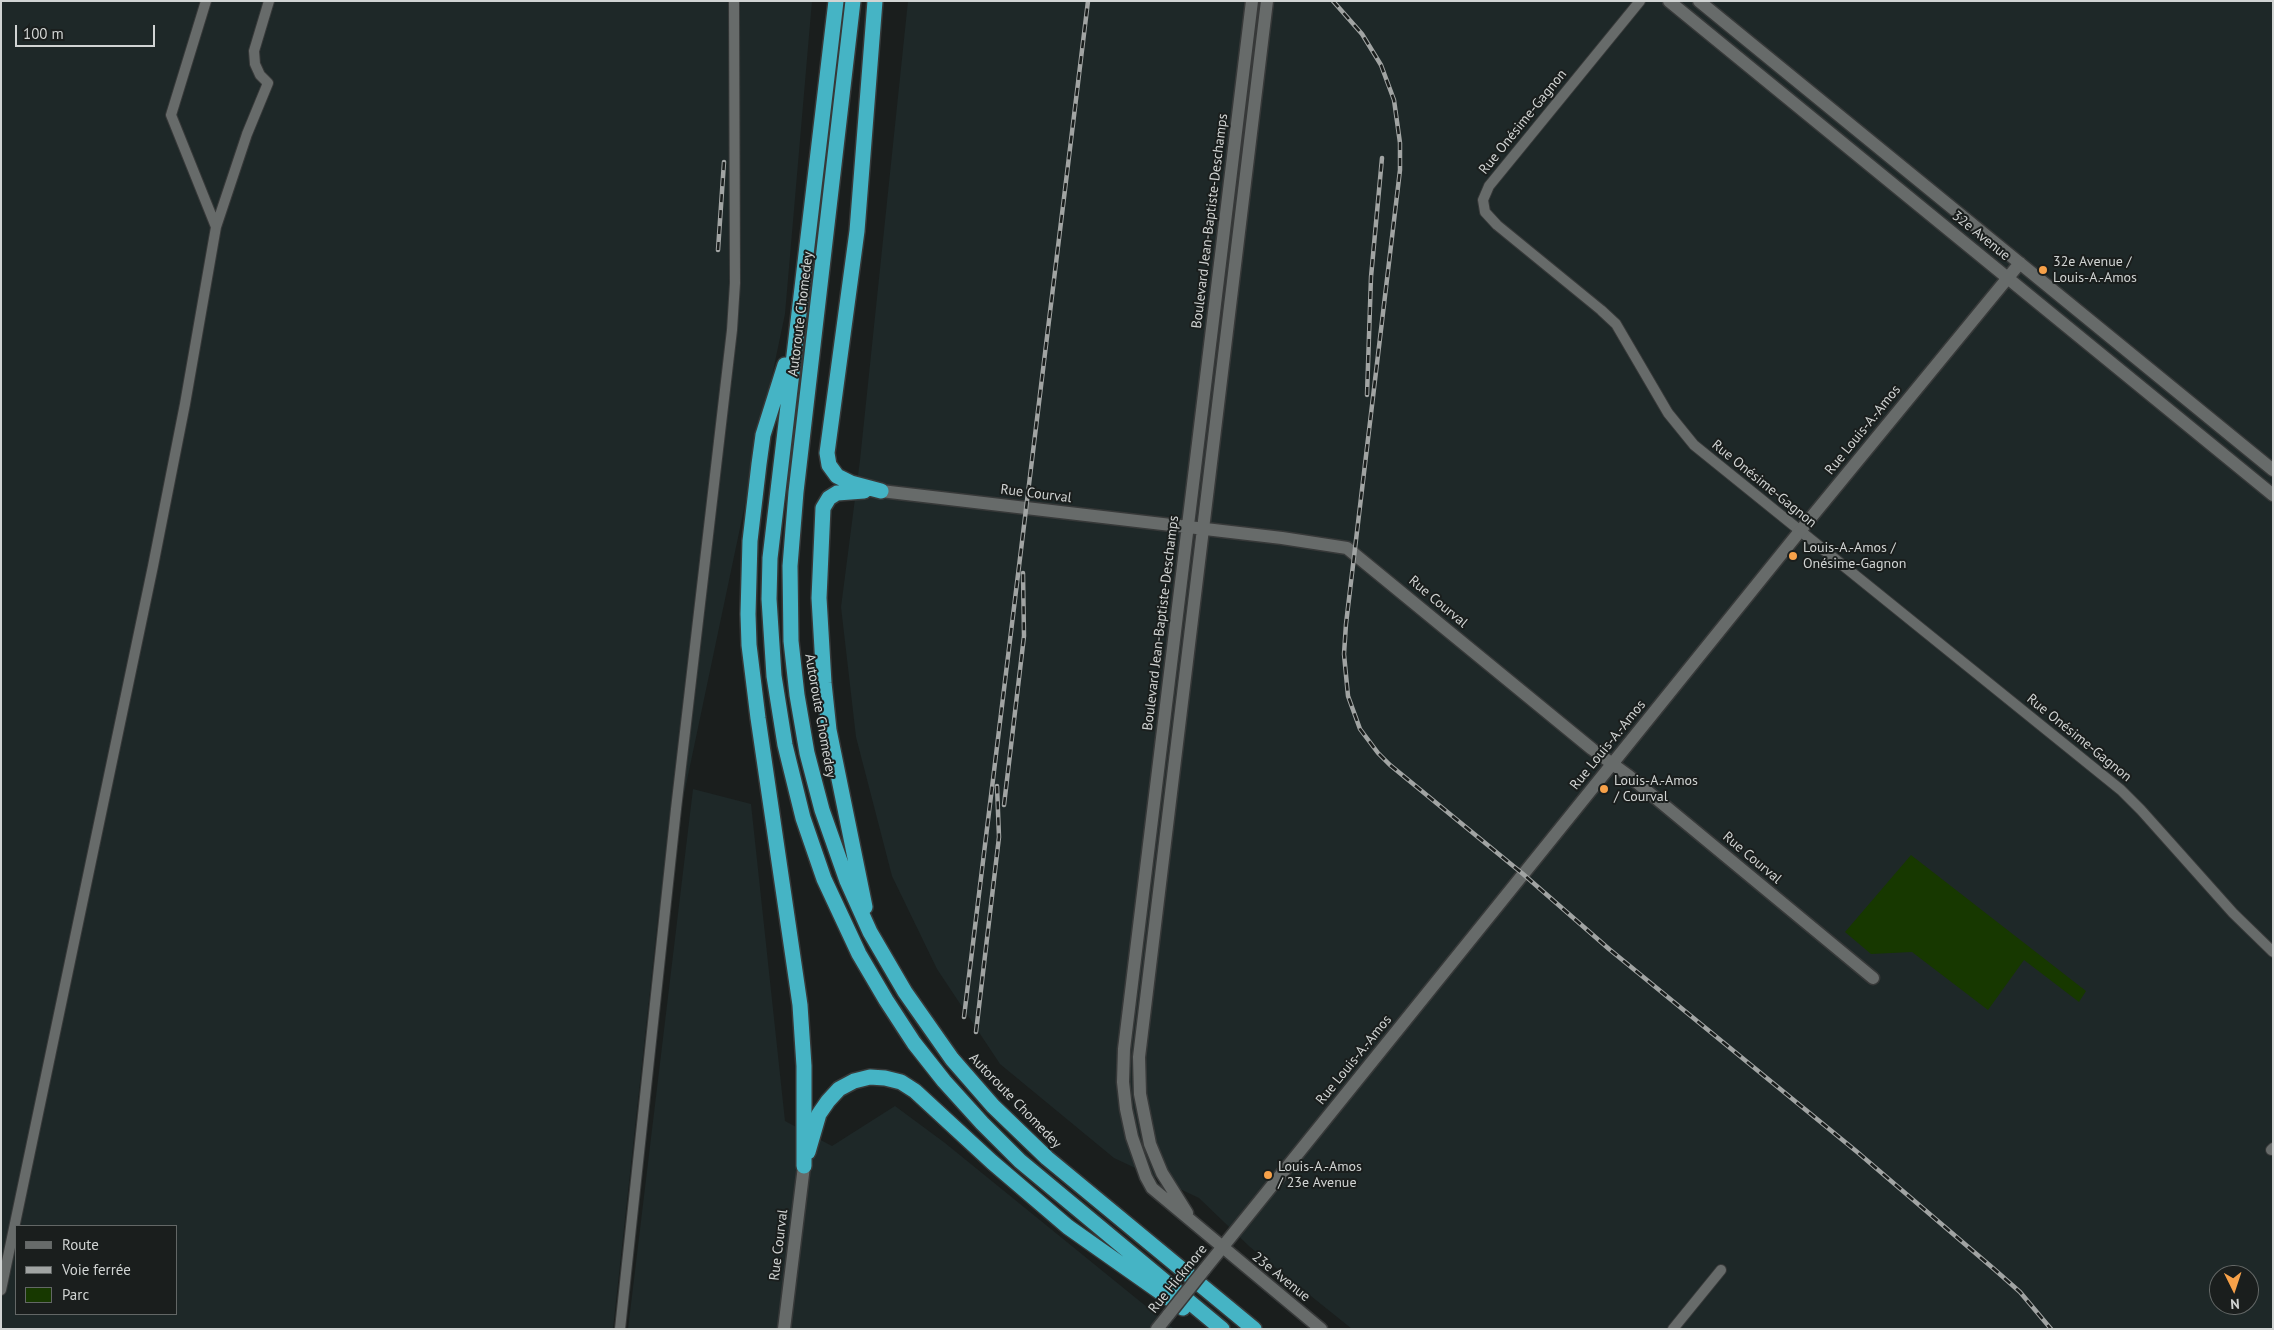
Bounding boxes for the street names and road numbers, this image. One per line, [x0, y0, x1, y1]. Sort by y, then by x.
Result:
street label: Rue Onésime-Gagnon [1476, 66, 1570, 178]
street label: Boulevard Jean-Baptiste-Deschamps [1188, 113, 1232, 329]
street label: 32e Avenue [1949, 207, 2013, 265]
street label: Autoroute Chomedey [785, 251, 817, 377]
street label: Rue Louis-A.-Amos [1822, 382, 1904, 478]
street label: Rue Onésime-Gagnon [1708, 437, 1820, 531]
street label: Rue Courval [999, 481, 1073, 507]
street label: Boulevard Jean-Baptiste-Deschamps [1139, 515, 1183, 731]
street label: Rue Courval [1405, 573, 1471, 631]
street label: Autoroute Chomedey [801, 653, 839, 779]
street label: Rue Onésime-Gagnon [2023, 691, 2135, 785]
street label: Rue Louis-A.-Amos [1567, 697, 1649, 793]
street label: Rue Courval [1719, 829, 1785, 887]
street label: Rue Louis-A.-Amos [1313, 1012, 1395, 1108]
street label: Autoroute Chomedey [965, 1050, 1065, 1152]
street label: Rue Courval [766, 1208, 792, 1282]
street label: Rue Hickmore [1145, 1241, 1211, 1317]
street label: 23e Avenue [1249, 1248, 1313, 1306]

